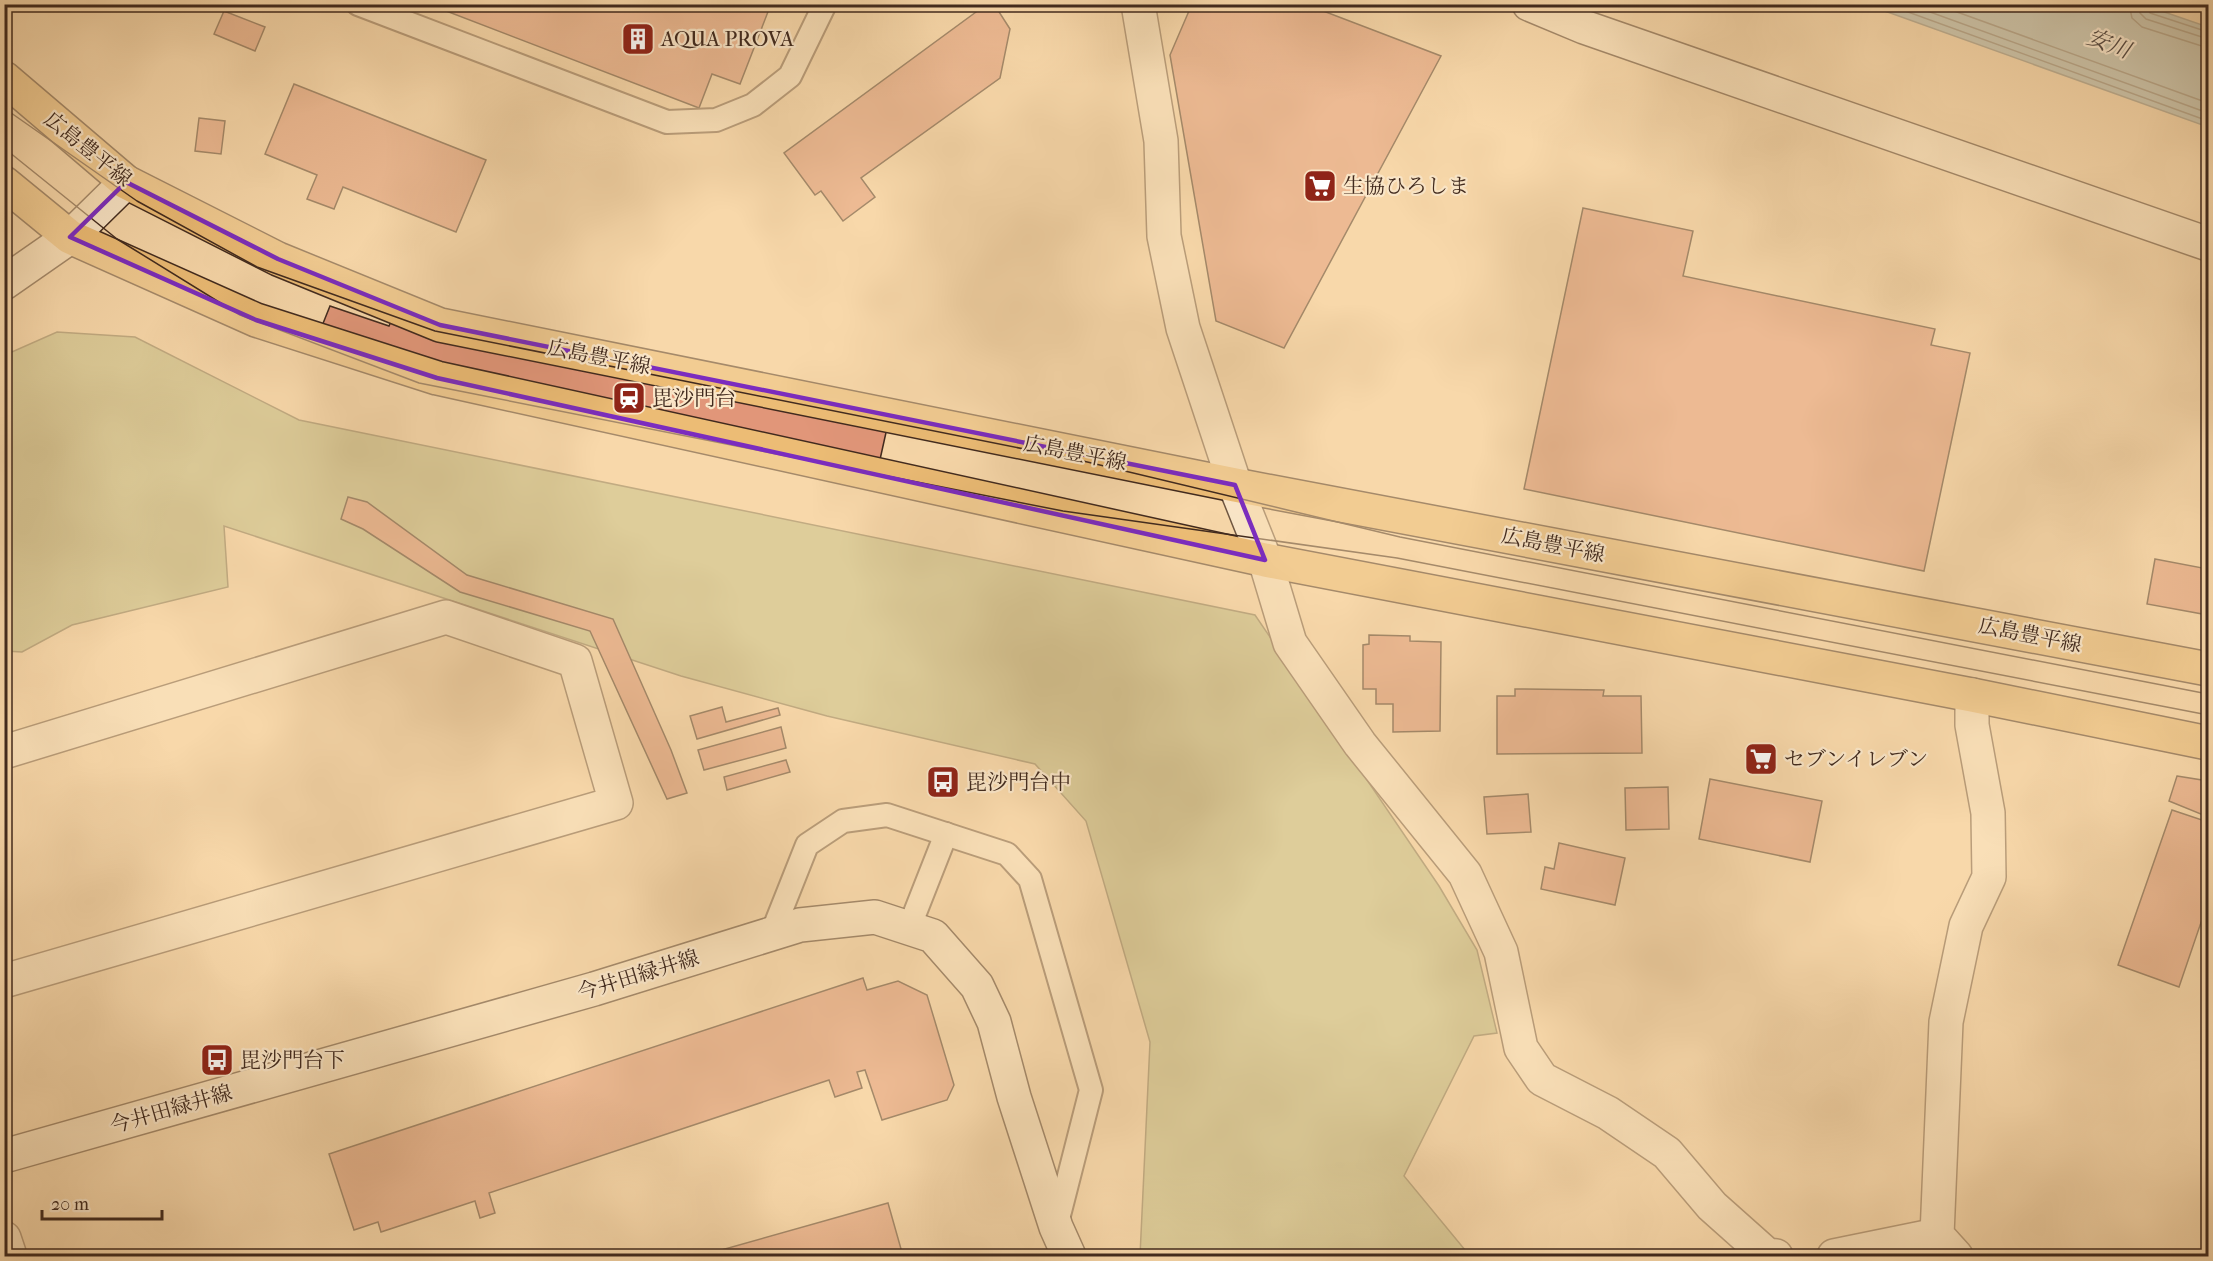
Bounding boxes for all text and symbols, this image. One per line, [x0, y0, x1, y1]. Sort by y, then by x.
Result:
building icon: AQUA PROVA [620, 21, 656, 57]
water label: 安川 [2083, 24, 2136, 65]
place label: AQUA PROVA [660, 27, 794, 51]
street label: 広島豊平線 [40, 107, 136, 191]
supermarket icon: 生協ひろしま [1302, 168, 1338, 204]
place label: 生協ひろしま [1343, 174, 1469, 198]
street label: 広島豊平線 [545, 335, 653, 379]
station icon: 毘沙門台 [611, 380, 647, 416]
place label: 毘沙門台 [652, 386, 736, 410]
street label: 広島豊平線 [1021, 431, 1129, 475]
street label: 広島豊平線 [1499, 523, 1607, 567]
street label: 広島豊平線 [1976, 613, 2084, 657]
supermarket icon: セブンイレブン [1743, 741, 1779, 777]
place label: セブンイレブン [1784, 747, 1928, 771]
bus stop icon: 毘沙門台中 [925, 764, 961, 800]
place label: 毘沙門台中 [966, 770, 1071, 794]
street label: 今井田緑井線 [574, 945, 702, 1005]
bus stop icon: 毘沙門台下 [199, 1042, 235, 1078]
place label: 毘沙門台下 [240, 1048, 345, 1072]
street label: 今井田緑井線 [107, 1080, 235, 1138]
scale bar [42, 1183, 162, 1221]
text: 20 m [51, 1194, 89, 1215]

